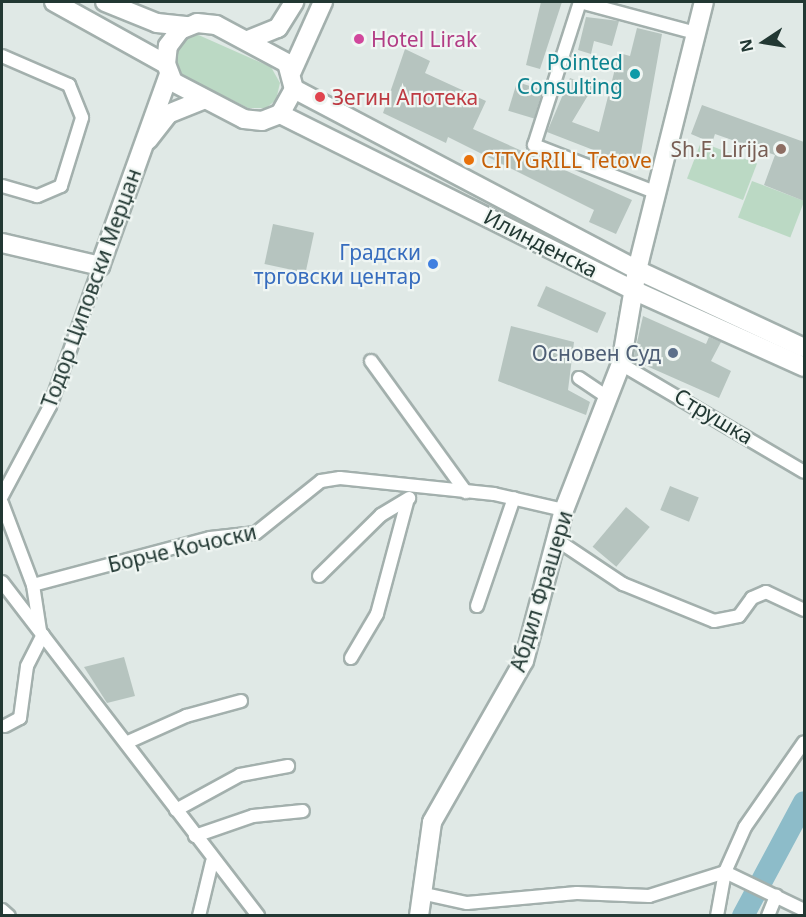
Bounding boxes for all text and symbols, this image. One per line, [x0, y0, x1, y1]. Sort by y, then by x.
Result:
north arrow [734, 12, 794, 72]
place label: Hotel Lirak [371, 26, 477, 52]
marker: Hotel Lirak [352, 32, 366, 46]
text: N [734, 37, 759, 54]
place label: Pointed Consulting [517, 49, 623, 99]
marker: Pointed Consulting [628, 67, 642, 81]
place label: Зегин Апотека [332, 84, 478, 110]
marker: Зегин Апотека [313, 90, 327, 104]
place label: Sh.F. Lirija [670, 136, 769, 162]
marker: Sh.F. Lirija [774, 142, 788, 156]
place label: CITYGRILL Tetove [481, 147, 652, 173]
marker: CITYGRILL Tetove [462, 153, 476, 167]
street label: Тодор Циповски Мерџан [36, 165, 146, 411]
street label: Илинденска [480, 204, 602, 282]
place label: Градски трговски центар [254, 239, 421, 289]
marker: Градски трговски центар [426, 257, 440, 271]
place label: Основен Суд [532, 340, 661, 366]
marker: Основен Суд [666, 346, 680, 360]
street label: Струшка [670, 383, 758, 449]
street label: Абдил Фрашери [505, 507, 577, 675]
street label: Борче Кочоски [105, 519, 259, 577]

